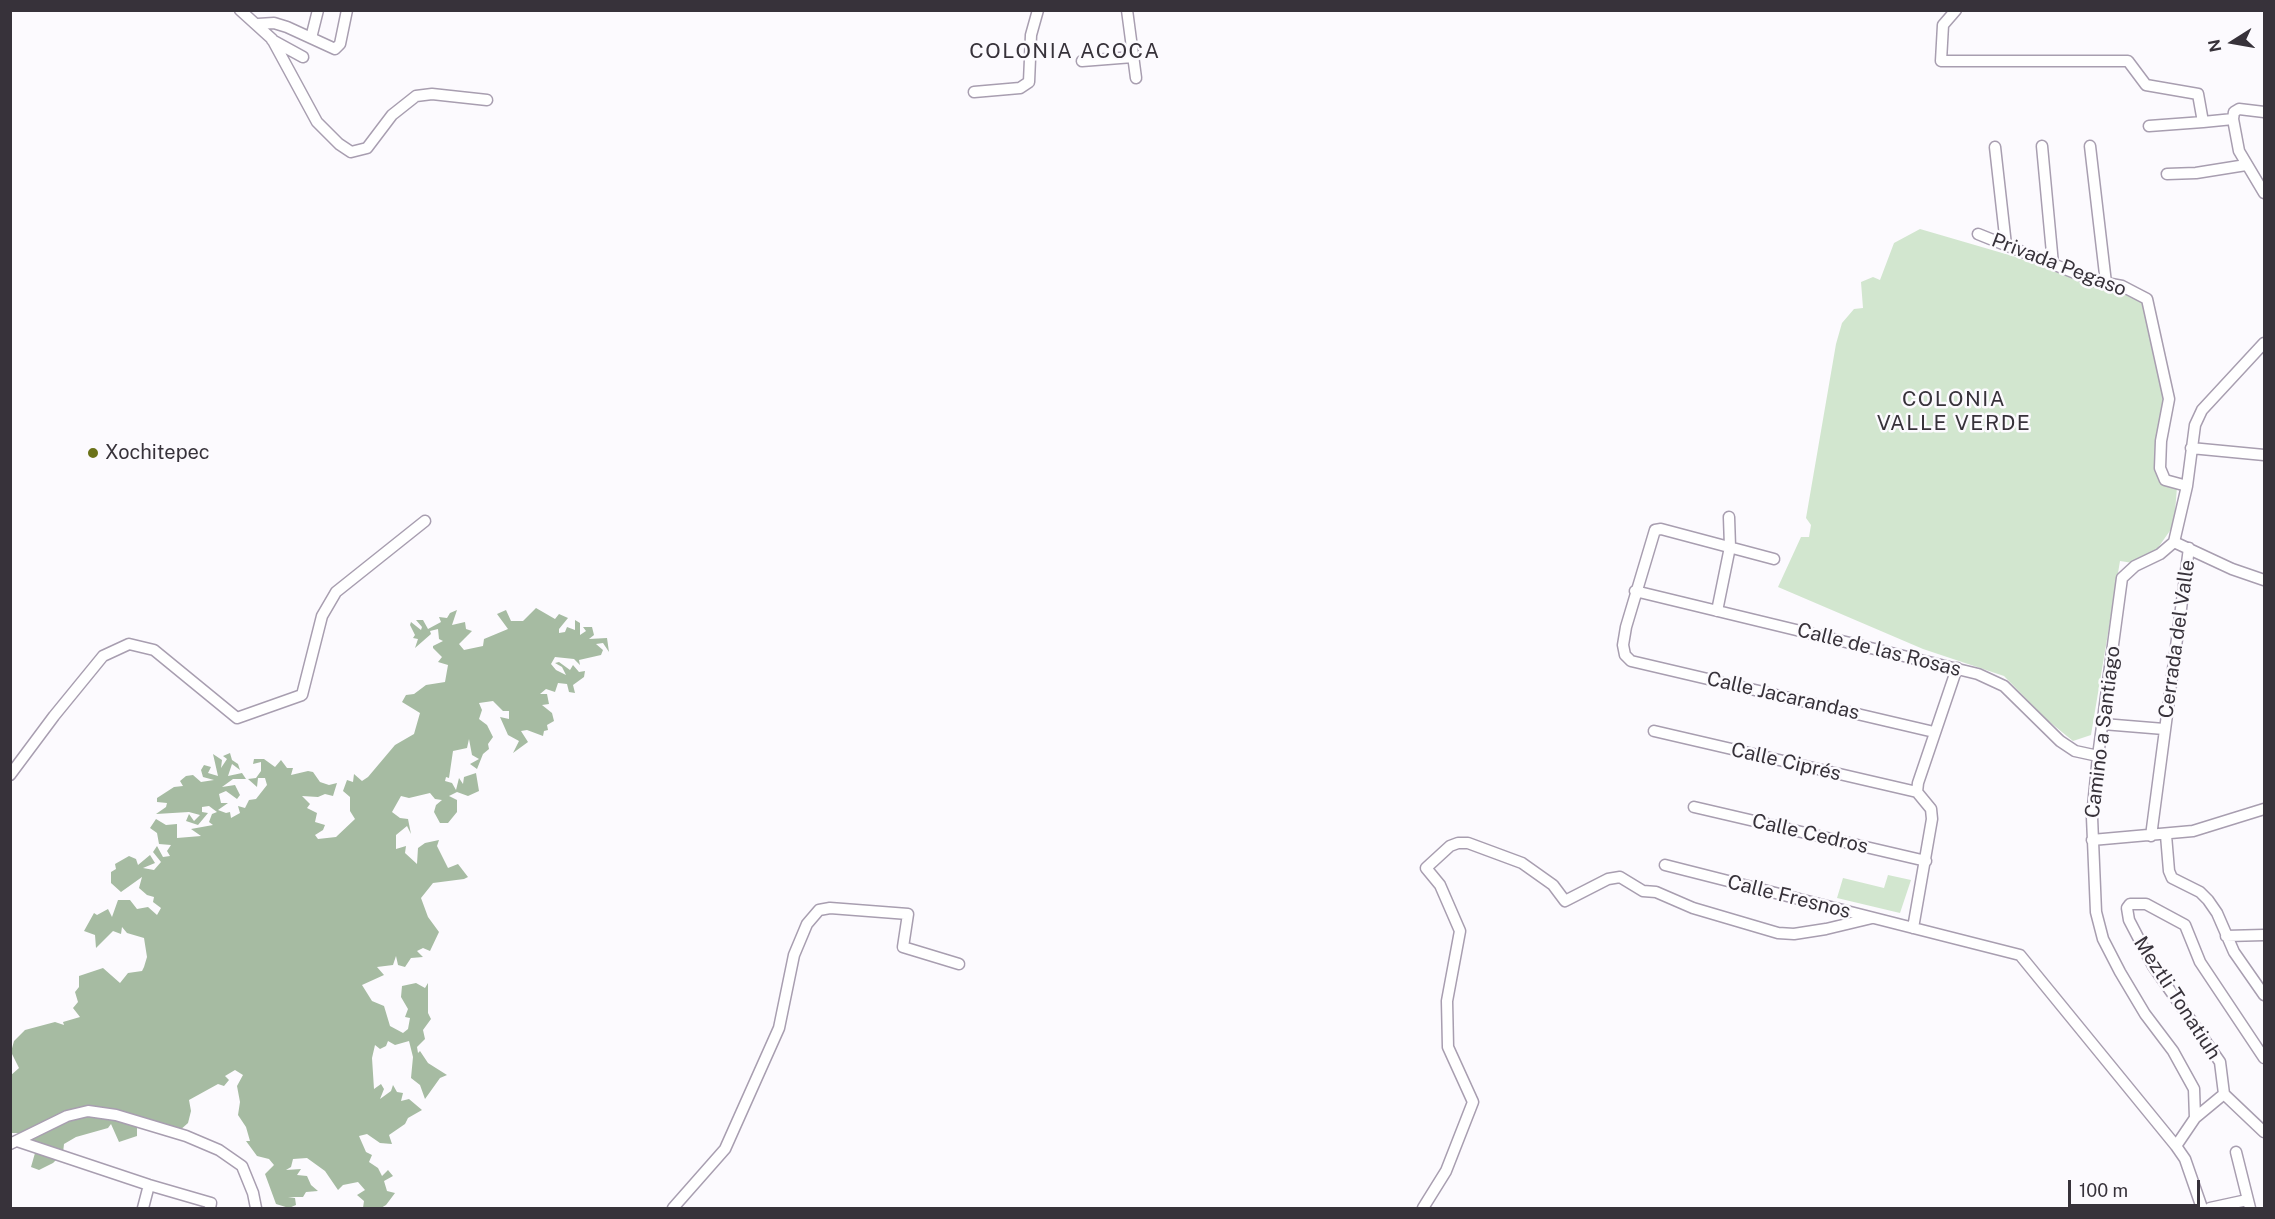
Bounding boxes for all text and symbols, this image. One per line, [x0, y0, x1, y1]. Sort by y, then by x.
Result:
north arrow [2203, 12, 2263, 72]
text: N [2204, 38, 2225, 53]
district label: COLONIA ACOCA [969, 39, 1161, 65]
street label: Privada Pegaso [1988, 228, 2130, 302]
district label: COLONIA VALLE VERDE [1877, 387, 2031, 437]
place label: Xochitepec [105, 441, 210, 465]
marker: Xochitepec [86, 446, 100, 460]
street label: Cerrada del Valle [2154, 558, 2200, 720]
street label: Calle de las Rosas [1795, 618, 1963, 682]
street label: Camino a Santiago [2081, 644, 2125, 820]
street label: Calle Jacarandas [1704, 667, 1862, 725]
street label: Calle Ciprés [1729, 738, 1843, 786]
street label: Calle Cedros [1750, 809, 1870, 859]
street label: Calle Fresnos [1725, 870, 1853, 924]
street label: Meztli Tonatiuh [2128, 932, 2226, 1064]
scale bar [2071, 1168, 2203, 1206]
text: 100 m [2079, 1180, 2128, 1201]

